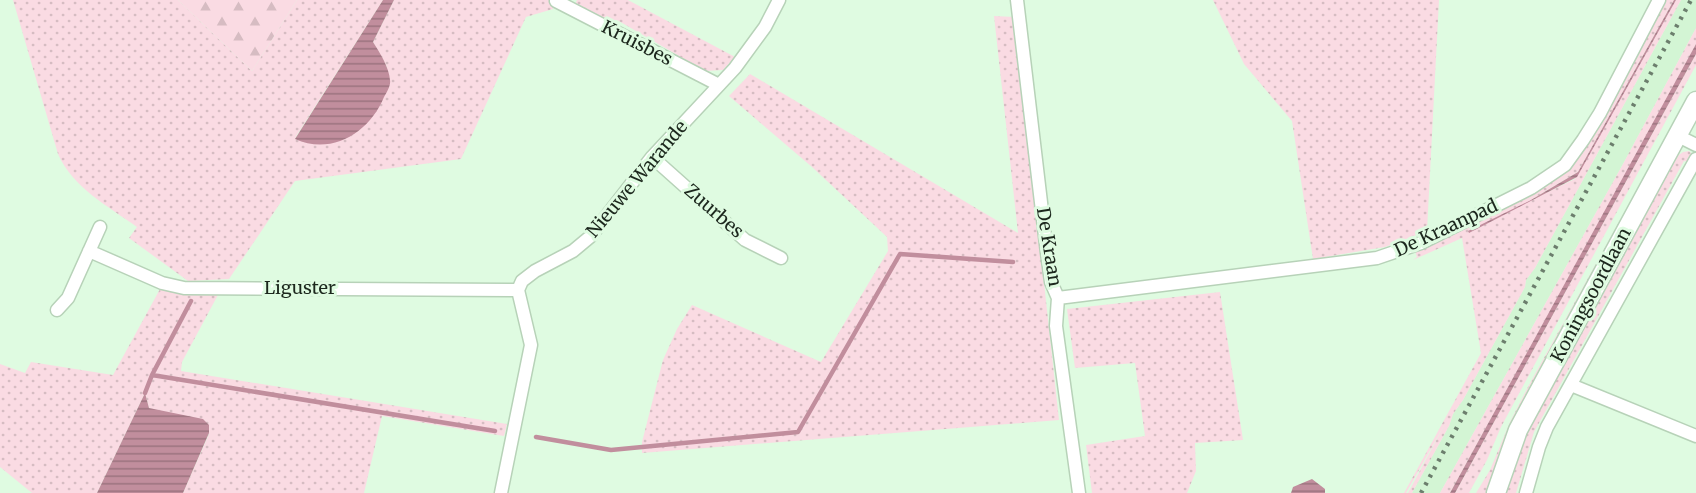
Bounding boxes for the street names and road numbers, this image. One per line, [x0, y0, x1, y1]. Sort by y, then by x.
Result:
street label: Kruisbes [598, 15, 677, 70]
street label: Nieuwe Warande [581, 116, 692, 242]
street label: Zuurbes [680, 179, 749, 243]
street label: De Kraanpad [1390, 194, 1501, 262]
street label: De Kraan [1032, 206, 1067, 288]
street label: Koningsoordlaan [1545, 223, 1636, 366]
street label: Liguster [264, 276, 336, 299]

